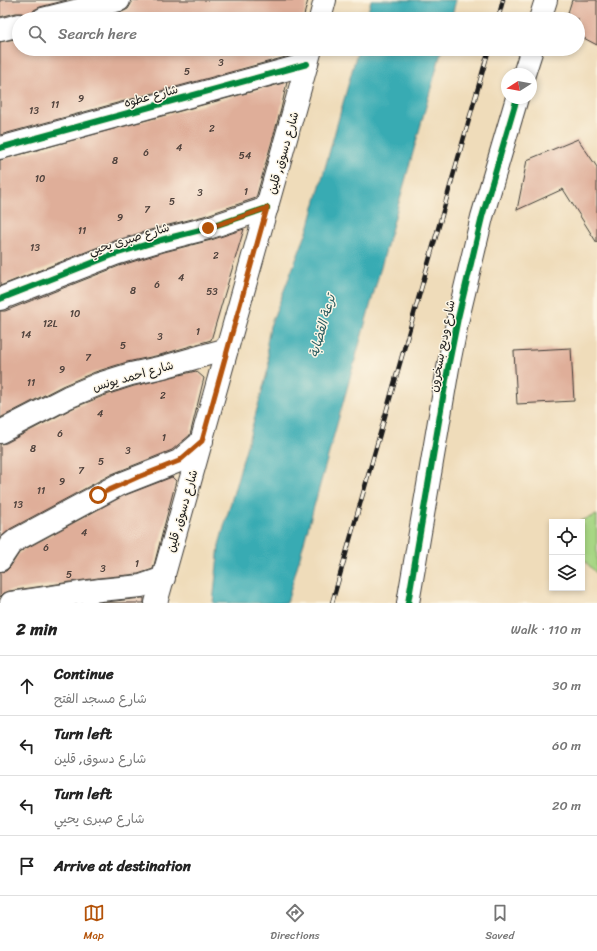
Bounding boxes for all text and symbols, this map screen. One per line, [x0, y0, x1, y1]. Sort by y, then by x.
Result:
search box [12, 12, 585, 56]
text: Search here [58, 21, 137, 47]
icon: search [26, 23, 48, 45]
house number: 3 [218, 54, 224, 72]
house number: 5 [184, 63, 190, 81]
north arrow [501, 68, 537, 104]
street label: شارع عطوه [121, 78, 181, 114]
house number: 9 [78, 90, 84, 108]
house number: 11 [51, 96, 59, 114]
house number: 13 [29, 102, 39, 120]
street label: شارع دسوق, قلين [261, 109, 305, 197]
house number: 2 [209, 120, 215, 138]
house number: 4 [176, 139, 182, 157]
house number: 6 [143, 144, 149, 162]
house number: 54 [239, 147, 251, 165]
house number: 8 [112, 152, 118, 170]
house number: 10 [35, 170, 45, 188]
house number: 1 [244, 183, 248, 201]
house number: 3 [197, 184, 203, 202]
house number: 5 [169, 193, 175, 211]
house number: 7 [144, 201, 151, 219]
house number: 9 [117, 209, 123, 227]
street label: شارع صبرى يحيي [86, 216, 172, 262]
route end [199, 219, 217, 237]
house number: 11 [78, 222, 86, 240]
house number: 13 [30, 239, 40, 257]
house number: 2 [213, 247, 219, 265]
house number: 4 [178, 269, 184, 287]
house number: 6 [154, 276, 160, 294]
house number: 8 [130, 282, 136, 300]
house number: 53 [206, 283, 218, 301]
water label: ترعة القضابة [302, 290, 343, 360]
street label: شارع وديع بسخرون [422, 298, 462, 394]
house number: 10 [70, 305, 80, 323]
house number: 12L [43, 315, 58, 333]
house number: 1 [196, 323, 200, 341]
house number: 14 [21, 326, 31, 344]
house number: 3 [157, 328, 163, 346]
house number: 5 [120, 337, 126, 355]
house number: 7 [85, 349, 92, 367]
street label: شارع احمد يونس [90, 354, 176, 398]
house number: 9 [59, 361, 65, 379]
house number: 11 [27, 374, 35, 392]
house number: 2 [160, 387, 166, 405]
house number: 4 [97, 405, 103, 423]
house number: 6 [57, 425, 63, 443]
house number: 1 [162, 429, 166, 447]
house number: 8 [30, 440, 36, 458]
house number: 3 [125, 442, 131, 460]
house number: 5 [98, 453, 104, 471]
house number: 7 [78, 462, 85, 480]
street label: شارع دسوق, قلين [160, 467, 204, 555]
house number: 9 [59, 473, 65, 491]
house number: 11 [37, 482, 45, 500]
route start [89, 486, 107, 504]
house number: 13 [13, 496, 23, 514]
map controls [549, 519, 585, 591]
button: locate [549, 519, 585, 555]
house number: 4 [81, 524, 87, 542]
house number: 6 [43, 539, 49, 557]
house number: 1 [135, 555, 139, 573]
button: layers [549, 555, 585, 591]
house number: 3 [100, 560, 106, 578]
house number: 5 [66, 566, 72, 584]
text: 2 min [16, 614, 57, 644]
text: Walk · 110 m [511, 618, 581, 641]
text: Continue [54, 661, 114, 687]
text: 30 m [552, 674, 581, 697]
icon: ahead [16, 675, 38, 697]
text: شارع مسجد الفتح [54, 687, 147, 710]
text: Turn left [54, 721, 112, 747]
text: 60 m [552, 734, 581, 757]
icon: left [16, 735, 38, 757]
text: شارع دسوق, قلين [54, 747, 146, 770]
text: Turn left [54, 781, 112, 807]
text: 20 m [552, 794, 581, 817]
icon: left [16, 795, 38, 817]
text: شارع صبرى يحيي [54, 807, 144, 830]
text: Arrive at destination [54, 853, 191, 879]
icon: arrive [16, 855, 38, 877]
tab: Map [83, 902, 105, 945]
tab: Directions [270, 902, 320, 945]
tab: Saved [485, 902, 514, 945]

